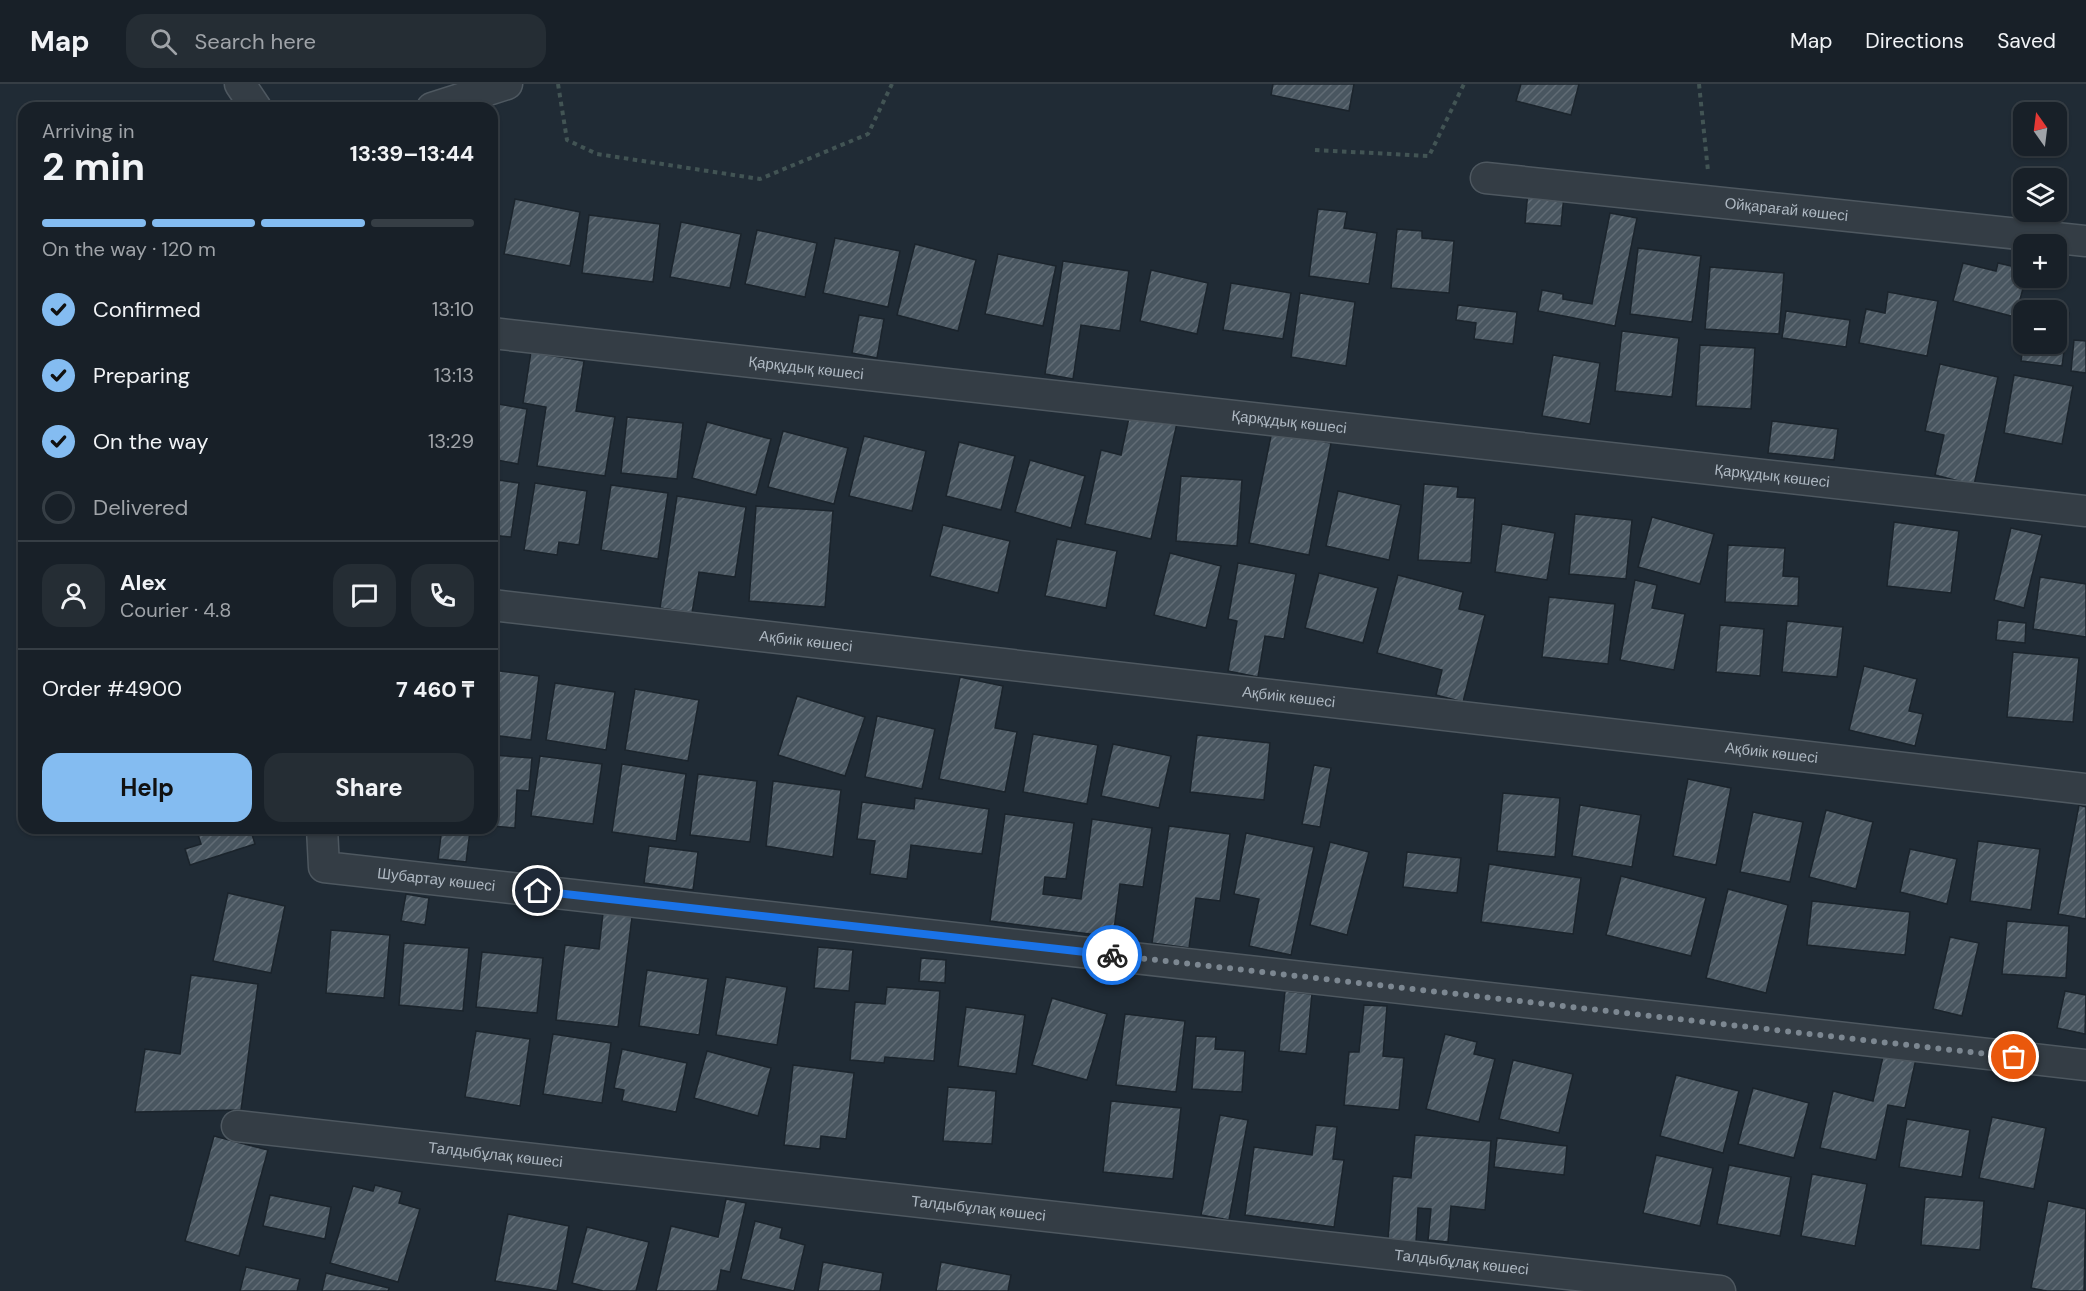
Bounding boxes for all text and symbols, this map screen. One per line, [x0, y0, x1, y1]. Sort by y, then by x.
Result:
search box [126, 14, 546, 68]
text: Map [30, 23, 90, 60]
icon: search [147, 25, 180, 58]
text: Search here [195, 27, 316, 56]
text: Map [1790, 27, 1832, 55]
text: Directions [1865, 27, 1964, 55]
text: Saved [1997, 27, 2056, 55]
north arrow [2013, 102, 2067, 156]
map controls [2013, 102, 2067, 354]
text: Arriving in [42, 118, 134, 144]
text: 13:39–13:44 [350, 139, 474, 168]
text: 2 min [42, 141, 145, 192]
button: layers [2013, 168, 2067, 222]
street label: Ойқарағай көшесі [1724, 193, 1849, 226]
button: + [2013, 234, 2067, 288]
text: On the way · 120 m [42, 236, 216, 262]
icon: check [42, 293, 75, 326]
text: Confirmed [93, 295, 201, 324]
text: 13:10 [432, 296, 474, 322]
button: − [2013, 300, 2067, 354]
street label: Қарқұдық көшесі [747, 352, 865, 384]
icon: check [42, 359, 75, 392]
text: Preparing [93, 361, 190, 390]
text: 13:13 [434, 362, 474, 388]
street label: Қарқұдық көшесі [1230, 406, 1348, 438]
icon: check [42, 425, 75, 458]
text: On the way [93, 427, 208, 456]
text: 13:29 [428, 428, 474, 454]
street label: Қарқұдық көшесі [1713, 460, 1831, 492]
text: Delivered [93, 493, 188, 522]
button: person [42, 564, 105, 627]
button: chat [333, 564, 396, 627]
button: phone [411, 564, 474, 627]
text: Alex [120, 568, 167, 597]
text: Courier · 4.8 [120, 597, 231, 623]
street label: Ақбиік көшесі [758, 626, 854, 657]
text: Order #4900 [42, 674, 182, 703]
text: 7 460 ₸ [396, 675, 474, 704]
street label: Ақбиік көшесі [1241, 682, 1336, 712]
street label: Ақбиік көшесі [1724, 737, 1819, 768]
button: Help [42, 753, 252, 822]
button: Share [264, 753, 474, 822]
street label: Шубартау көшесі [376, 863, 496, 896]
pin [512, 865, 563, 916]
icon: home [521, 874, 554, 907]
courier [1082, 925, 1142, 985]
icon: bike [1096, 939, 1129, 972]
pin [1988, 1031, 2039, 1082]
icon: bag [1997, 1040, 2030, 1073]
street label: Талдыбұлақ көшесі [427, 1137, 564, 1172]
street label: Талдыбұлақ көшесі [910, 1191, 1047, 1226]
street label: Талдыбұлақ көшесі [1393, 1245, 1530, 1280]

